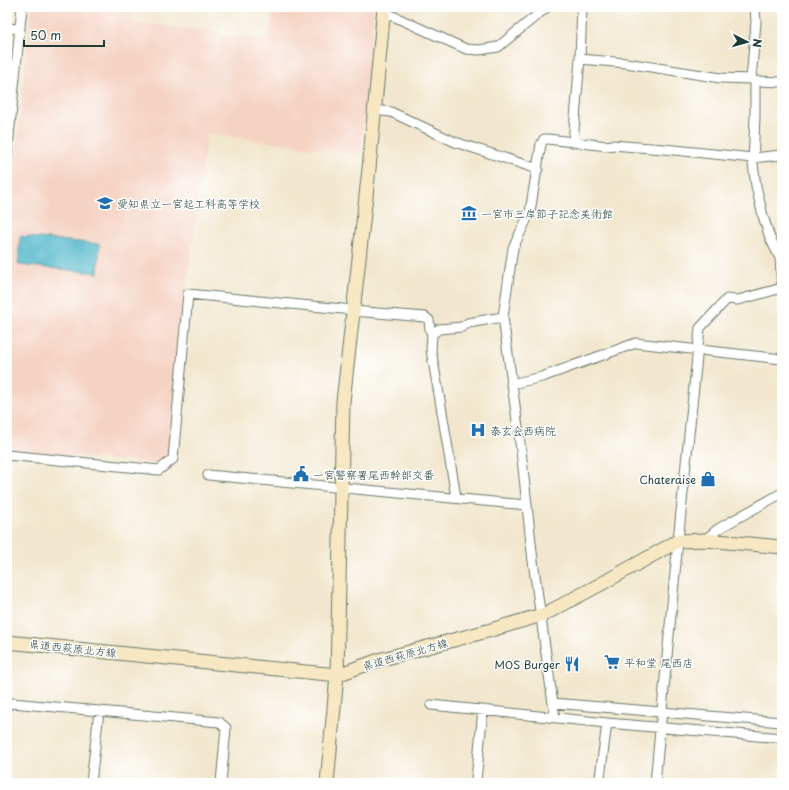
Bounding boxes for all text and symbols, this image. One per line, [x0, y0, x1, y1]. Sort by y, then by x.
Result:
scale bar [24, 22, 104, 48]
north arrow [727, 22, 767, 62]
text: 50 m [30, 26, 61, 44]
text: N [749, 38, 766, 49]
school or university icon: 愛知県立一宮起工科高等学校 [96, 194, 114, 212]
place label: 愛知県立一宮起工科高等学校 [117, 195, 260, 212]
museum icon: 一宮市三岸節子記念美術館 [460, 204, 478, 222]
place label: 一宮市三岸節子記念美術館 [481, 205, 613, 222]
hospital icon: 泰玄会西病院 [469, 421, 487, 439]
place label: 泰玄会西病院 [490, 422, 556, 439]
public building icon: 一宮警察署尾西幹部交番 [292, 465, 310, 483]
place label: 一宮警察署尾西幹部交番 [313, 466, 434, 483]
shop icon: Chateraise [699, 470, 717, 488]
place label: Chateraise [639, 471, 696, 488]
street label: 県道西萩原北方線 [360, 634, 450, 674]
street label: 県道西萩原北方線 [28, 635, 118, 661]
supermarket icon: 平和堂 尾西店 [603, 653, 621, 671]
place label: 平和堂 尾西店 [624, 654, 694, 671]
restaurant icon: MOS Burger [563, 655, 581, 673]
place label: MOS Burger [494, 656, 561, 673]

